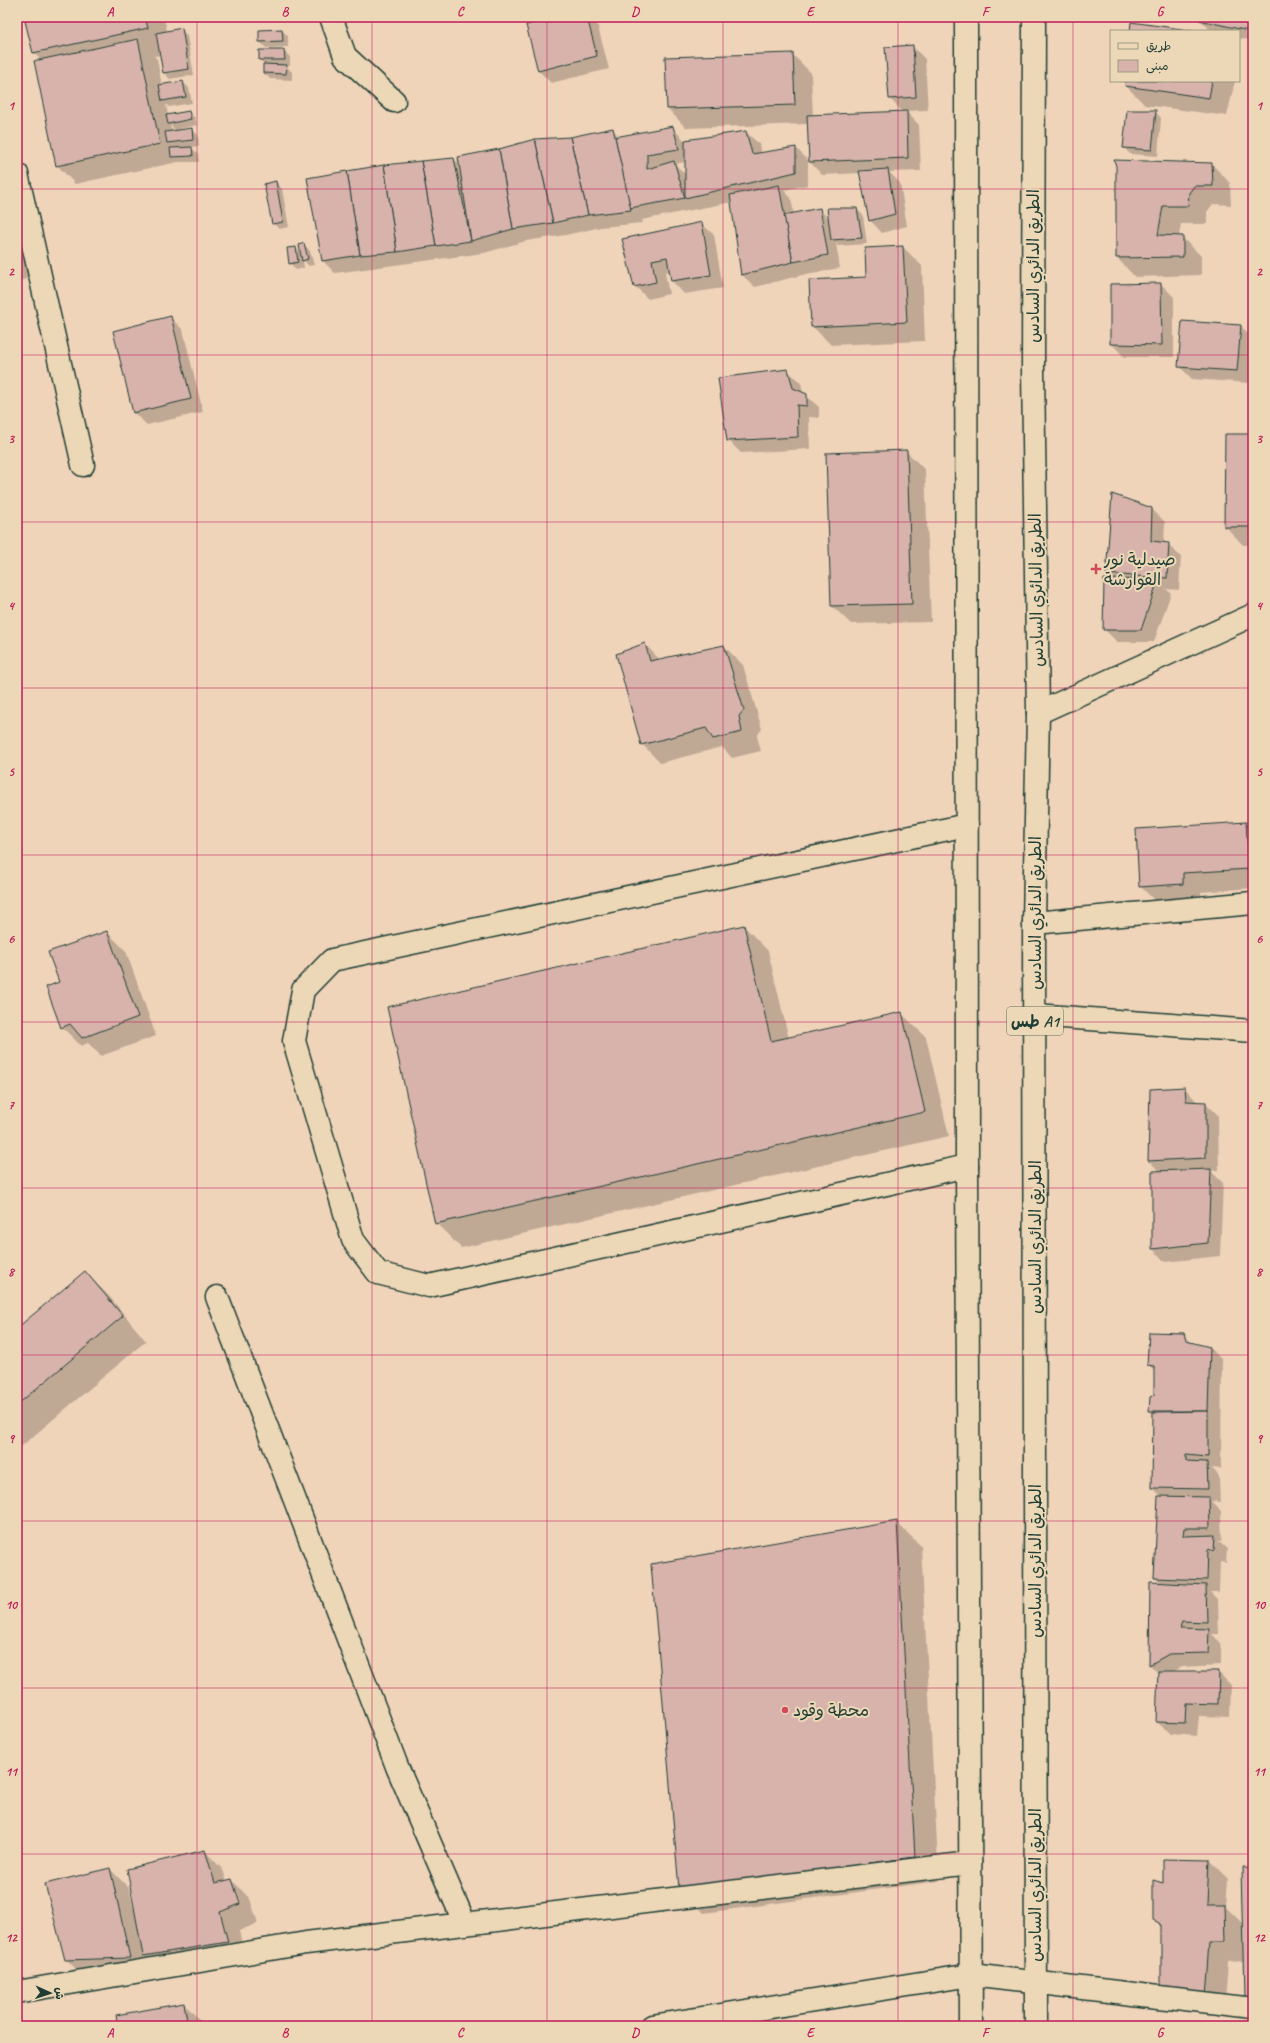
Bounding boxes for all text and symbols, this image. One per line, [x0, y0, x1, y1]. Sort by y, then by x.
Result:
text: A [107, 4, 115, 20]
text: B [282, 4, 290, 20]
text: C [457, 4, 465, 20]
text: D [631, 4, 640, 20]
text: E [807, 4, 816, 20]
text: F [982, 4, 991, 20]
text: G [1157, 4, 1165, 20]
legend [1110, 30, 1240, 82]
text: طريق [1146, 38, 1171, 54]
text: مبنى [1146, 58, 1169, 74]
text: 1 [8, 98, 16, 114]
text: 1 [1256, 98, 1264, 114]
street label: الطريق الدائري السادس [1023, 189, 1046, 343]
text: 2 [8, 264, 15, 280]
text: 2 [1256, 264, 1263, 280]
text: 3 [8, 431, 15, 447]
text: 3 [1256, 431, 1263, 447]
street label: الطريق الدائري السادس [1025, 513, 1050, 667]
place label: صيدلية نور القوارشة [1103, 549, 1176, 590]
marker: صيدلية نور القوارشة [1091, 564, 1101, 574]
text: 4 [8, 598, 16, 614]
text: 4 [1256, 598, 1264, 614]
text: 5 [8, 764, 15, 780]
text: 5 [1256, 764, 1263, 780]
street label: الطريق الدائري السادس [1025, 836, 1048, 990]
text: 6 [8, 931, 15, 947]
text: 6 [1256, 931, 1263, 947]
road number: طس A1 [1007, 1007, 1063, 1035]
text: 7 [8, 1097, 15, 1113]
text: 7 [1256, 1097, 1263, 1113]
street label: الطريق الدائري السادس [1025, 1160, 1048, 1314]
text: 8 [8, 1264, 16, 1280]
text: 8 [1256, 1264, 1264, 1280]
text: 9 [8, 1431, 15, 1447]
text: 9 [1256, 1431, 1263, 1447]
street label: الطريق الدائري السادس [1025, 1484, 1048, 1638]
text: 10 [5, 1597, 18, 1613]
text: 10 [1253, 1597, 1266, 1613]
place label: محطة وقود [793, 1700, 869, 1721]
marker: محطة وقود [780, 1705, 790, 1715]
text: 11 [5, 1764, 19, 1780]
text: 11 [1253, 1764, 1267, 1780]
street label: الطريق الدائري السادس [1025, 1808, 1048, 1962]
text: 12 [5, 1930, 18, 1946]
text: 12 [1253, 1930, 1266, 1946]
north arrow [30, 1973, 70, 2013]
text: ش [53, 1987, 67, 2000]
text: A [107, 2025, 115, 2041]
text: B [282, 2025, 290, 2041]
text: C [457, 2025, 465, 2041]
text: D [631, 2025, 640, 2041]
text: E [807, 2025, 816, 2041]
text: F [982, 2025, 991, 2041]
text: G [1157, 2025, 1165, 2041]

